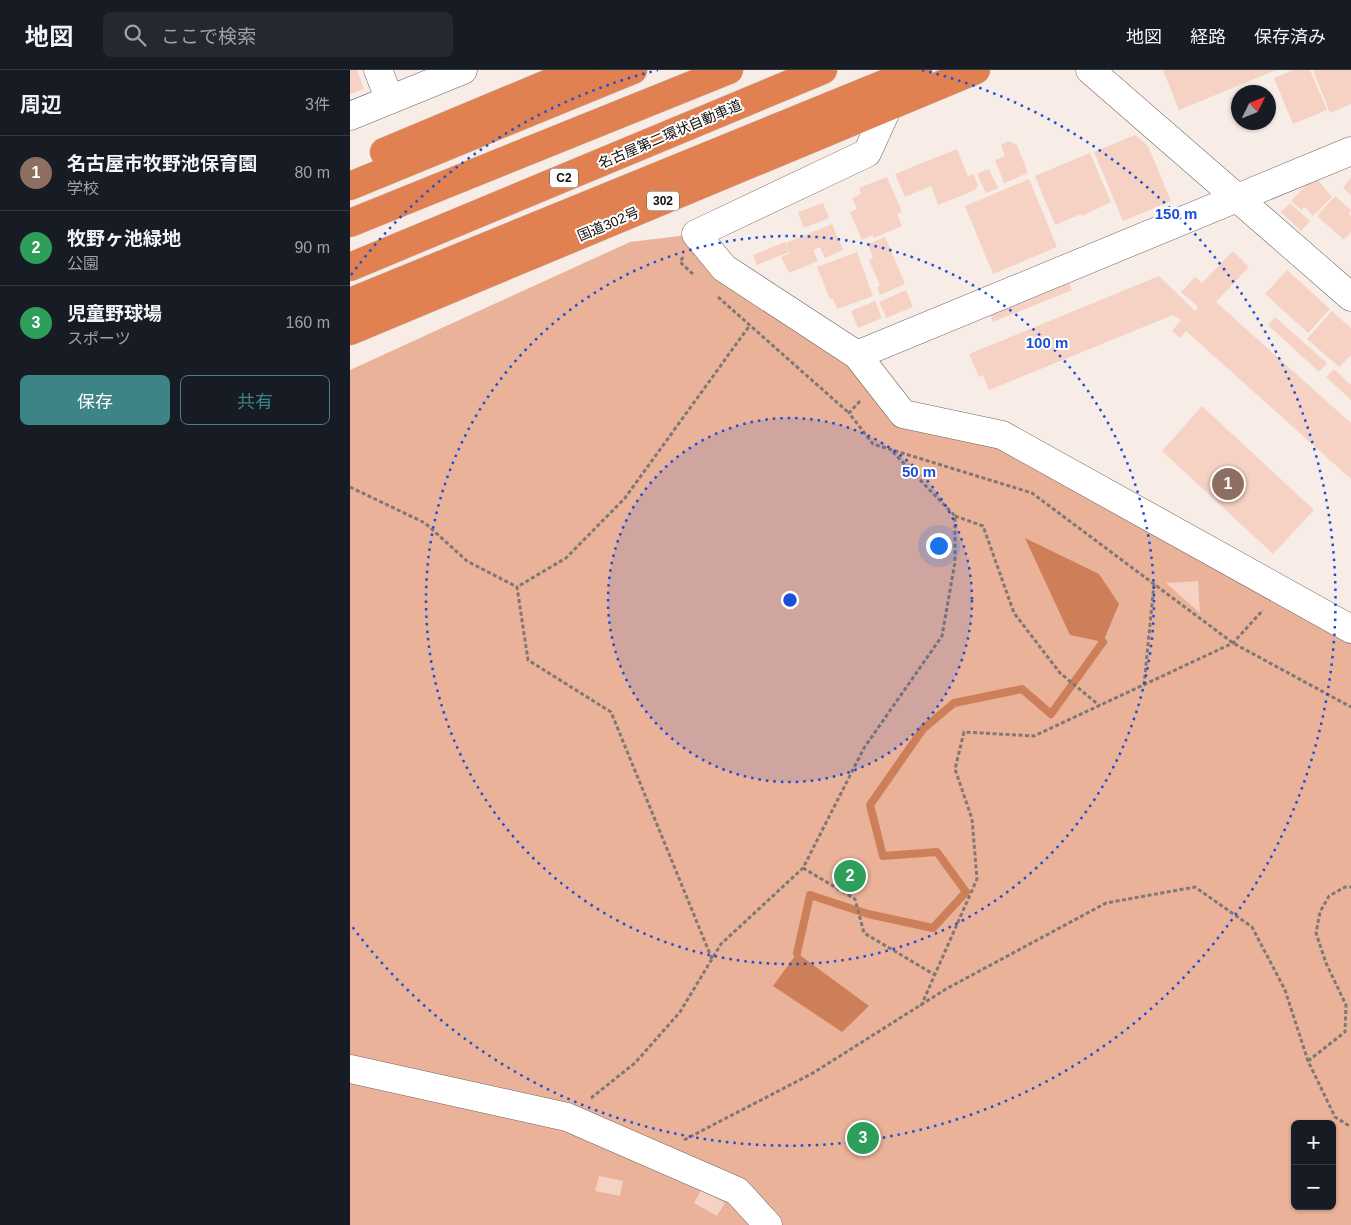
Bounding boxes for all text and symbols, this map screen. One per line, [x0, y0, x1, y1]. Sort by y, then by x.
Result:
search box [103, 12, 453, 57]
icon: search [121, 21, 149, 49]
text: 地図 [25, 23, 73, 50]
text: ここで検索 [161, 26, 256, 47]
text: 地図 [1126, 27, 1162, 47]
text: 経路 [1190, 27, 1226, 47]
text: 保存済み [1254, 27, 1326, 47]
north arrow [1231, 85, 1276, 130]
text: 周辺 [20, 93, 62, 116]
text: 3件 [305, 96, 330, 113]
street label: 名古屋第二環状自動車道 [596, 97, 744, 171]
text: 名古屋市牧野池保育園 [67, 153, 257, 174]
text: 1 [32, 164, 40, 181]
text: 80 m [294, 164, 330, 181]
road number: C2 [550, 169, 578, 188]
text: 学校 [67, 180, 99, 197]
road number: 302 [647, 192, 679, 210]
street label: 国道302号 [575, 204, 641, 244]
text: 150 m [1155, 205, 1197, 222]
text: 牧野ヶ池緑地 [67, 228, 181, 249]
text: 2 [32, 239, 40, 256]
text: 90 m [294, 239, 330, 256]
text: 公園 [67, 255, 99, 272]
text: 児童野球場 [67, 303, 162, 324]
text: 3 [32, 314, 40, 331]
text: 160 m [286, 314, 330, 331]
text: スポーツ [67, 330, 131, 347]
text: 100 m [1026, 334, 1068, 351]
button: 保存 [20, 375, 170, 425]
button: 共有 [180, 375, 330, 425]
text: 50 m [902, 463, 936, 480]
pin: 1 [1212, 465, 1244, 503]
your location [926, 533, 952, 559]
centre of rings [781, 591, 799, 609]
pin: 2 [834, 857, 866, 895]
pin: 3 [847, 1119, 879, 1157]
map controls [1291, 1120, 1336, 1210]
button: + [1291, 1120, 1336, 1165]
button: − [1291, 1165, 1336, 1210]

